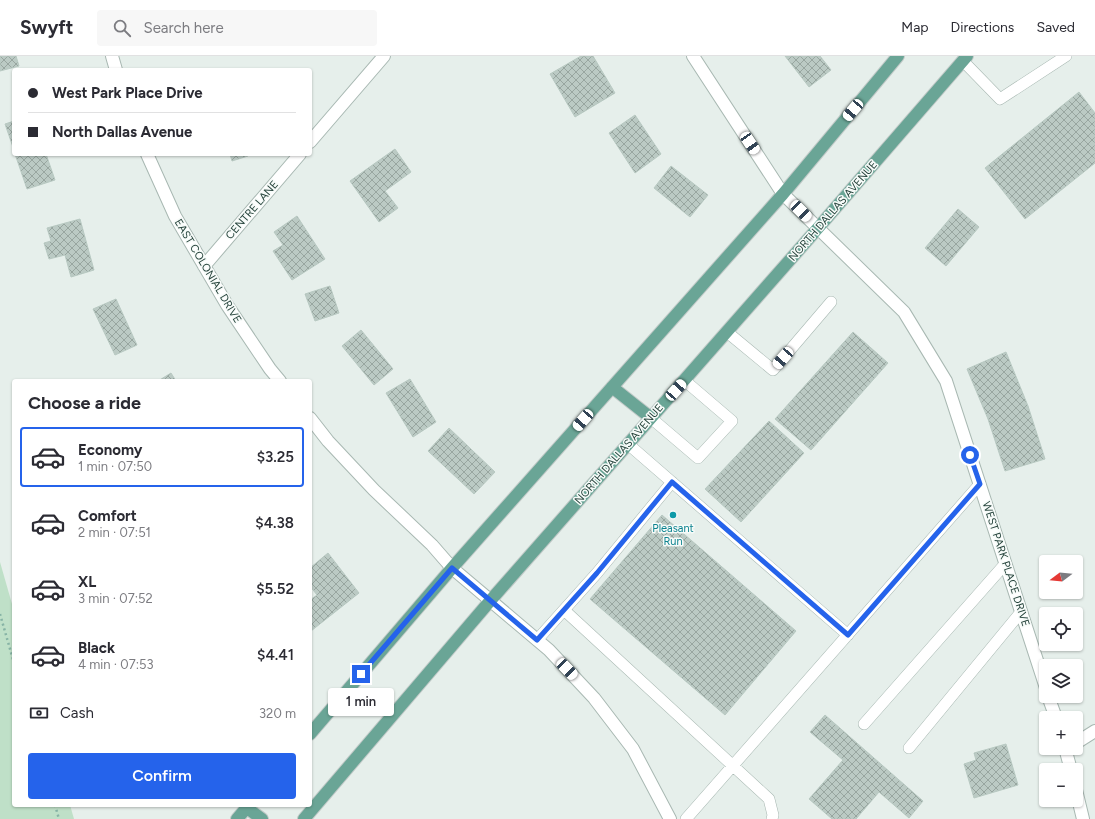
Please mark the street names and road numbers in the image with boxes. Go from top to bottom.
street label: NORTH DALLAS AVENUE [786,158,880,264]
street label: CENTRE LANE [223,178,281,242]
street label: EAST COLONIAL DRIVE [172,217,244,325]
street label: NORTH DALLAS AVENUE [572,401,666,507]
street label: WEST PARK PLACE DRIVE [980,500,1032,628]

